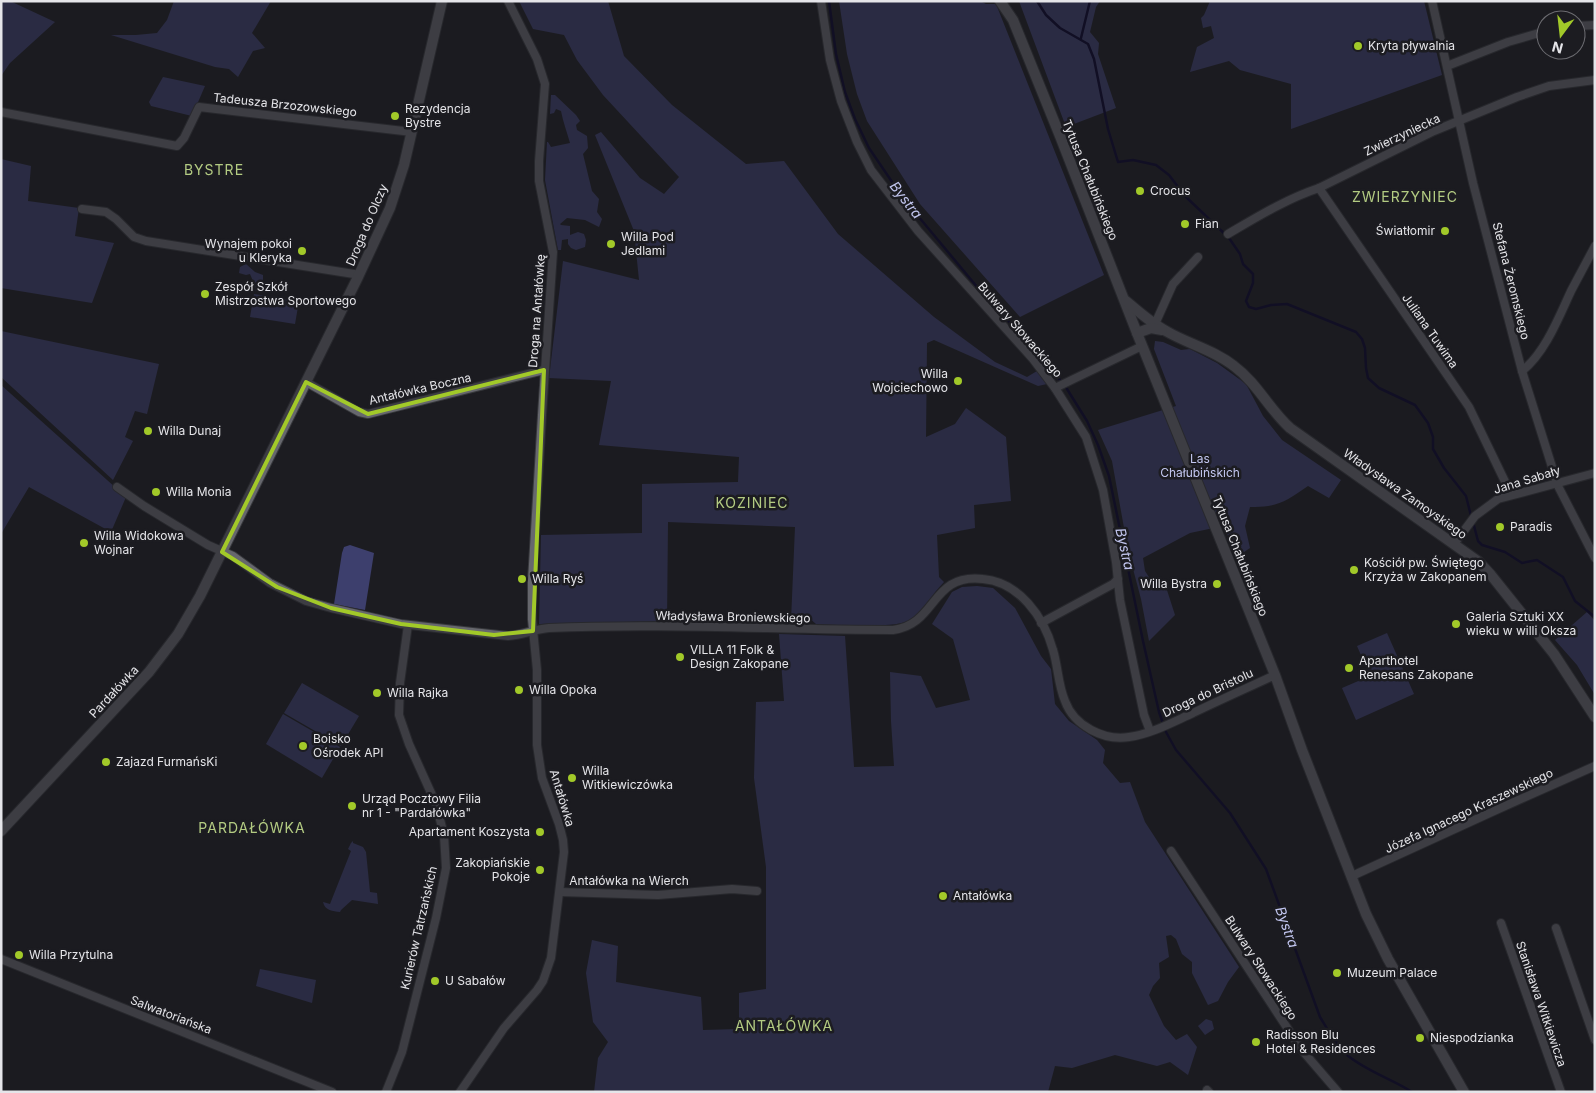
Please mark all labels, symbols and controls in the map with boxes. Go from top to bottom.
north arrow [1536,10,1586,60]
place label: Kryta pływalnia [1368,38,1455,53]
text: N [1550,38,1565,58]
marker: Kryta pływalnia [1352,40,1364,52]
street label: Tadeusza Brzozowskiego [212,89,358,120]
place label: Rezydencja Bystre [405,101,470,130]
marker: Rezydencja Bystre [389,110,401,122]
street label: Zwierzyniecka [1361,110,1442,159]
street label: Tytusa Chałubińskiego [1059,117,1122,242]
district label: BYSTRE [184,161,244,178]
water label: Bystra [887,178,926,222]
street label: Droga do Olczy [343,181,391,268]
place label: Crocus [1150,183,1191,198]
marker: Crocus [1134,185,1146,197]
district label: ZWIERZYNIEC [1352,188,1458,205]
place label: Fian [1195,216,1219,231]
marker: Fian [1179,218,1191,230]
street label: Stefana Żeromskiego [1490,221,1533,341]
place label: Światłomir [1376,223,1435,238]
marker: Światłomir [1439,225,1451,237]
place label: Willa Pod Jedlami [621,229,674,258]
place label: Wynajem pokoi u Kleryka [205,236,292,265]
marker: Willa Pod Jedlami [605,238,617,250]
marker: Wynajem pokoi u Kleryka [296,245,308,257]
street label: Droga na Antałówkę [525,254,548,368]
place label: Zespół Szkół Mistrzostwa Sportowego [215,279,356,308]
street label: Bulwary Słowackiego [975,279,1066,380]
marker: Zespół Szkół Mistrzostwa Sportowego [199,288,211,300]
street label: Juliana Tuwima [1399,291,1462,371]
place label: Willa Wojciechowo [872,366,948,395]
street label: Antałówka Boczna [367,369,473,408]
marker: Willa Wojciechowo [952,375,964,387]
place label: Willa Dunaj [158,423,221,438]
marker: Willa Dunaj [142,425,154,437]
street label: Władysława Zamoyskiego [1341,445,1470,542]
park label: Las Chałubińskich [1160,451,1240,480]
street label: Jana Sabały [1492,462,1562,497]
place label: Willa Monia [166,484,231,499]
marker: Willa Monia [150,486,162,498]
street label: Tytusa Chałubińskiego [1209,493,1272,618]
district label: KOZINIEC [715,494,789,511]
place label: Paradis [1510,519,1552,534]
marker: Paradis [1494,521,1506,533]
water label: Bystra [1112,526,1139,572]
place label: Willa Widokowa Wojnar [94,528,184,557]
marker: Willa Widokowa Wojnar [78,537,90,549]
place label: Kościół pw. Świętego Krzyża w Zakopanem [1364,555,1486,584]
marker: Kościół pw. Świętego Krzyża w Zakopanem [1348,564,1360,576]
place label: Willa Ryś [532,571,583,586]
marker: Willa Ryś [516,573,528,585]
place label: Willa Bystra [1140,576,1207,591]
marker: Willa Bystra [1211,578,1223,590]
street label: Władysława Broniewskiego [655,608,811,625]
place label: Galeria Sztuki XX wieku w willi Oksza [1466,609,1576,638]
marker: Galeria Sztuki XX wieku w willi Oksza [1450,618,1462,630]
place label: VILLA 11 Folk & Design Zakopane [690,642,789,671]
marker: VILLA 11 Folk & Design Zakopane [674,651,686,663]
place label: Aparthotel Renesans Zakopane [1359,653,1474,682]
street label: Pardałówka [86,662,142,721]
marker: Aparthotel Renesans Zakopane [1343,662,1355,674]
street label: Droga do Bristolu [1160,665,1256,720]
place label: Willa Opoka [529,682,597,697]
marker: Willa Opoka [513,684,525,696]
place label: Willa Rajka [387,685,448,700]
marker: Willa Rajka [371,687,383,699]
place label: Boisko Ośrodek API [313,731,384,760]
marker: Boisko Ośrodek API [297,740,309,752]
place label: Zajazd FurmańsKi [116,754,218,769]
marker: Zajazd FurmańsKi [100,756,112,768]
place label: Willa Witkiewiczówka [582,763,673,792]
street label: Józefa Ignacego Kraszewskiego [1382,765,1555,856]
street label: Antałówka [547,767,578,828]
marker: Willa Witkiewiczówka [566,772,578,784]
place label: Urząd Pocztowy Filia nr 1 - "Pardałówka" [362,791,481,820]
marker: Urząd Pocztowy Filia nr 1 - "Pardałówka" [346,800,358,812]
district label: PARDAŁÓWKA [198,819,306,836]
place label: Apartament Koszysta [409,824,530,839]
marker: Apartament Koszysta [534,826,546,838]
place label: Zakopiańskie Pokoje [455,855,530,884]
marker: Zakopiańskie Pokoje [534,864,546,876]
street label: Kurierów Tatrzańskich [397,865,440,991]
street label: Antałówka na Wierch [569,873,689,888]
place label: Antałówka [953,888,1012,903]
marker: Antałówka [937,890,949,902]
water label: Bystra [1272,904,1303,950]
street label: Bulwary Słowackiego [1222,913,1301,1023]
street label: Stanisława Witkiewicza [1513,939,1570,1069]
place label: Willa Przytulna [29,947,113,962]
marker: Willa Przytulna [13,949,25,961]
place label: Muzeum Palace [1347,965,1437,980]
marker: Muzeum Palace [1331,967,1343,979]
place label: U Sabałów [445,973,506,988]
marker: U Sabałów [429,975,441,987]
street label: Salwatoriańska [128,992,214,1037]
district label: ANTAŁÓWKA [735,1017,833,1034]
place label: Radisson Blu Hotel & Residences [1266,1027,1376,1056]
place label: Niespodzianka [1430,1030,1514,1045]
marker: Niespodzianka [1414,1032,1426,1044]
marker: Radisson Blu Hotel & Residences [1250,1036,1262,1048]

